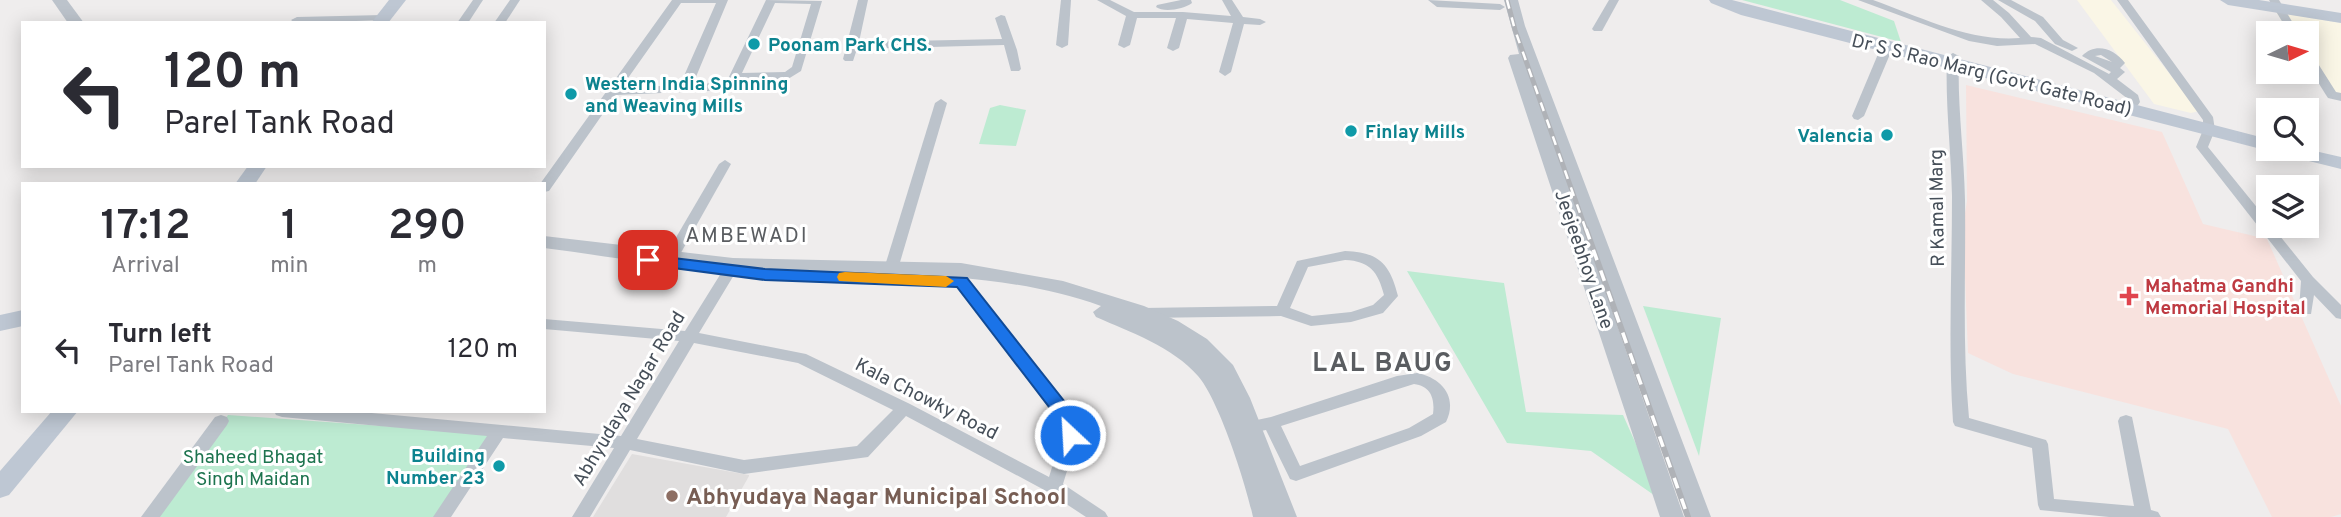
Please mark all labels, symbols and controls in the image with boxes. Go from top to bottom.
north arrow [2256,21,2319,84]
map controls [2256,21,2319,238]
street label: Dr S S Rao Marg (Govt Gate Road) [1849,29,2134,122]
place label: Poonam Park CHS. [768,34,932,58]
marker: Poonam Park CHS. [746,36,762,52]
text: 120 m [164,44,301,106]
icon: left [49,49,140,140]
place label: Western India Spinning and Weaving Mills [585,73,788,119]
marker: Western India Spinning and Weaving Mills [563,86,579,102]
button: search [2256,98,2319,161]
text: Parel Tank Road [164,105,395,145]
place label: Finlay Mills [1365,121,1465,145]
marker: Finlay Mills [1343,123,1359,139]
place label: Valencia [1797,125,1873,149]
marker: Valencia [1879,127,1895,143]
street label: R Kamal Marg [1925,149,1951,267]
button: layers [2256,175,2319,238]
street label: Jeejeebhoy Lane [1548,187,1618,332]
text: 17:12 [100,201,191,254]
text: 1 [281,201,297,254]
text: 290 [388,201,467,254]
district label: AMBEWADI [685,223,809,250]
pin [618,230,678,290]
icon: arrive [629,241,667,279]
text: Arrival [111,252,180,281]
text: min [270,252,308,281]
text: m [417,252,437,281]
place label: Mahatma Gandhi Memorial Hospital [2145,275,2306,321]
marker: Mahatma Gandhi Memorial Hospital [2119,286,2139,306]
street label: Abhyudaya Nagar Road [568,307,691,491]
text: Turn left [108,319,212,352]
icon: left [49,331,87,369]
text: 120 m [448,334,518,367]
district label: LAL BAUG [1312,348,1454,381]
text: Parel Tank Road [108,352,274,381]
street label: Kala Chowky Road [851,353,1002,446]
position arrow [1033,398,1107,472]
place label: Building Number 23 [386,445,485,491]
park label: Shaheed Bhagat Singh Maidan [183,446,323,492]
marker: Building Number 23 [491,458,507,474]
place label: Abhyudaya Nagar Municipal School [686,484,1066,513]
marker: Abhyudaya Nagar Municipal School [664,488,680,504]

